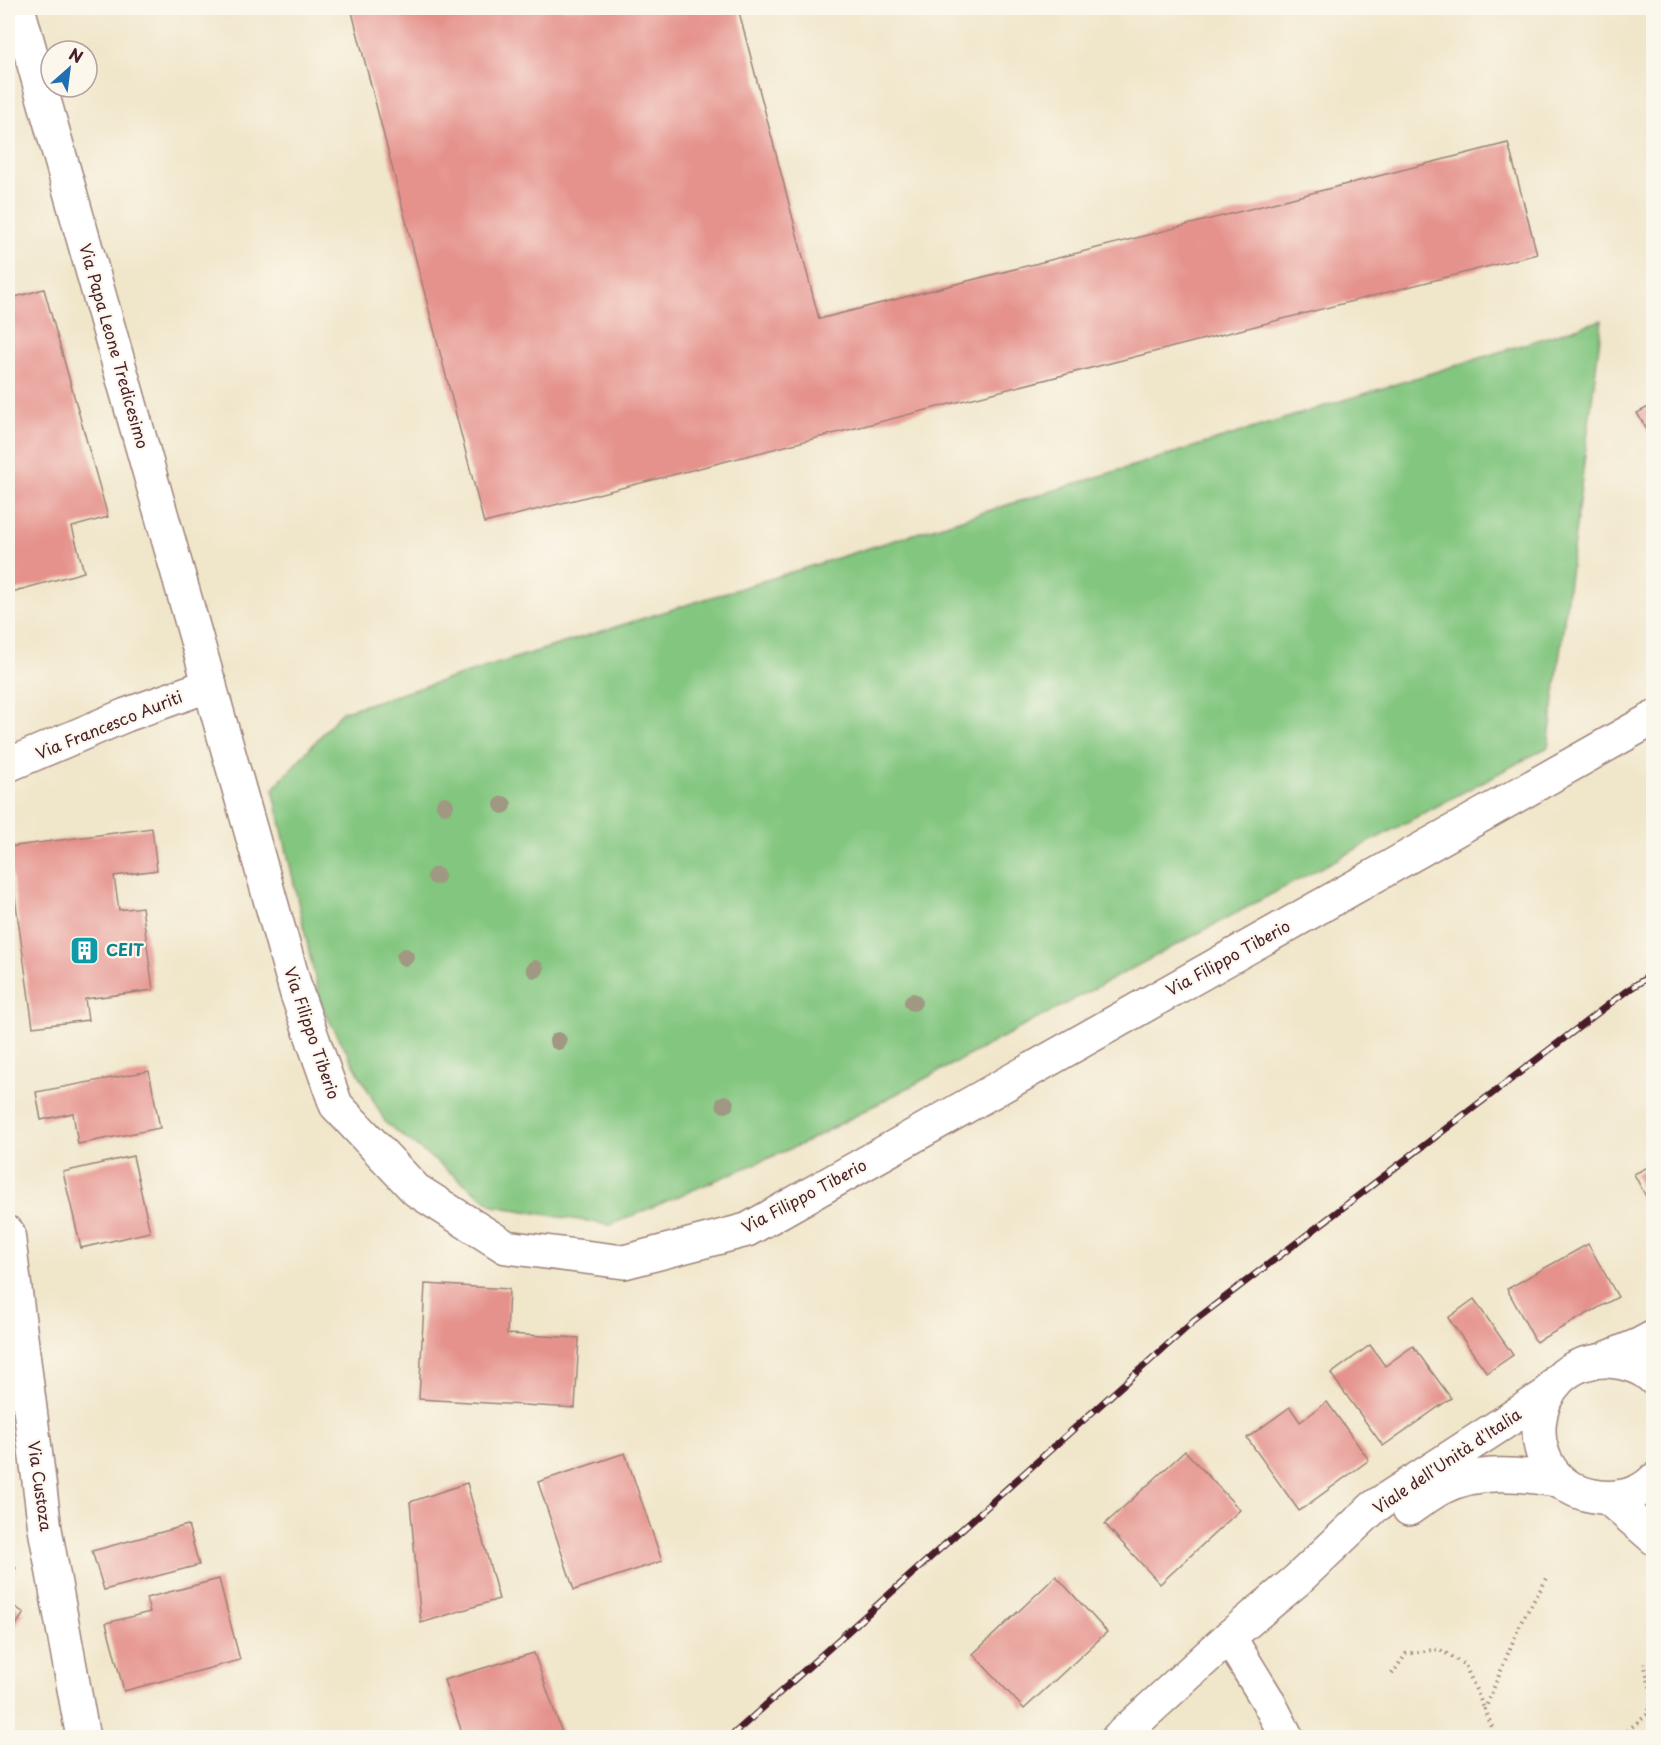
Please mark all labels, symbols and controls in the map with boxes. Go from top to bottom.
north arrow [39,39,99,99]
text: N [65,41,88,68]
street label: Via Papa Leone Tredicesimo [74,240,156,451]
street label: Via Francesco Auriti [32,684,186,765]
street label: Via Filippo Tiberio [1161,913,1294,1001]
building icon: CEIT [69,934,101,966]
place label: CEIT [106,937,144,961]
street label: Via Filippo Tiberio [279,963,347,1102]
street label: Via Filippo Tiberio [737,1152,870,1238]
street label: Viale dell'Unità d'Italia [1367,1401,1526,1519]
street label: Via Custoza [23,1439,59,1533]

